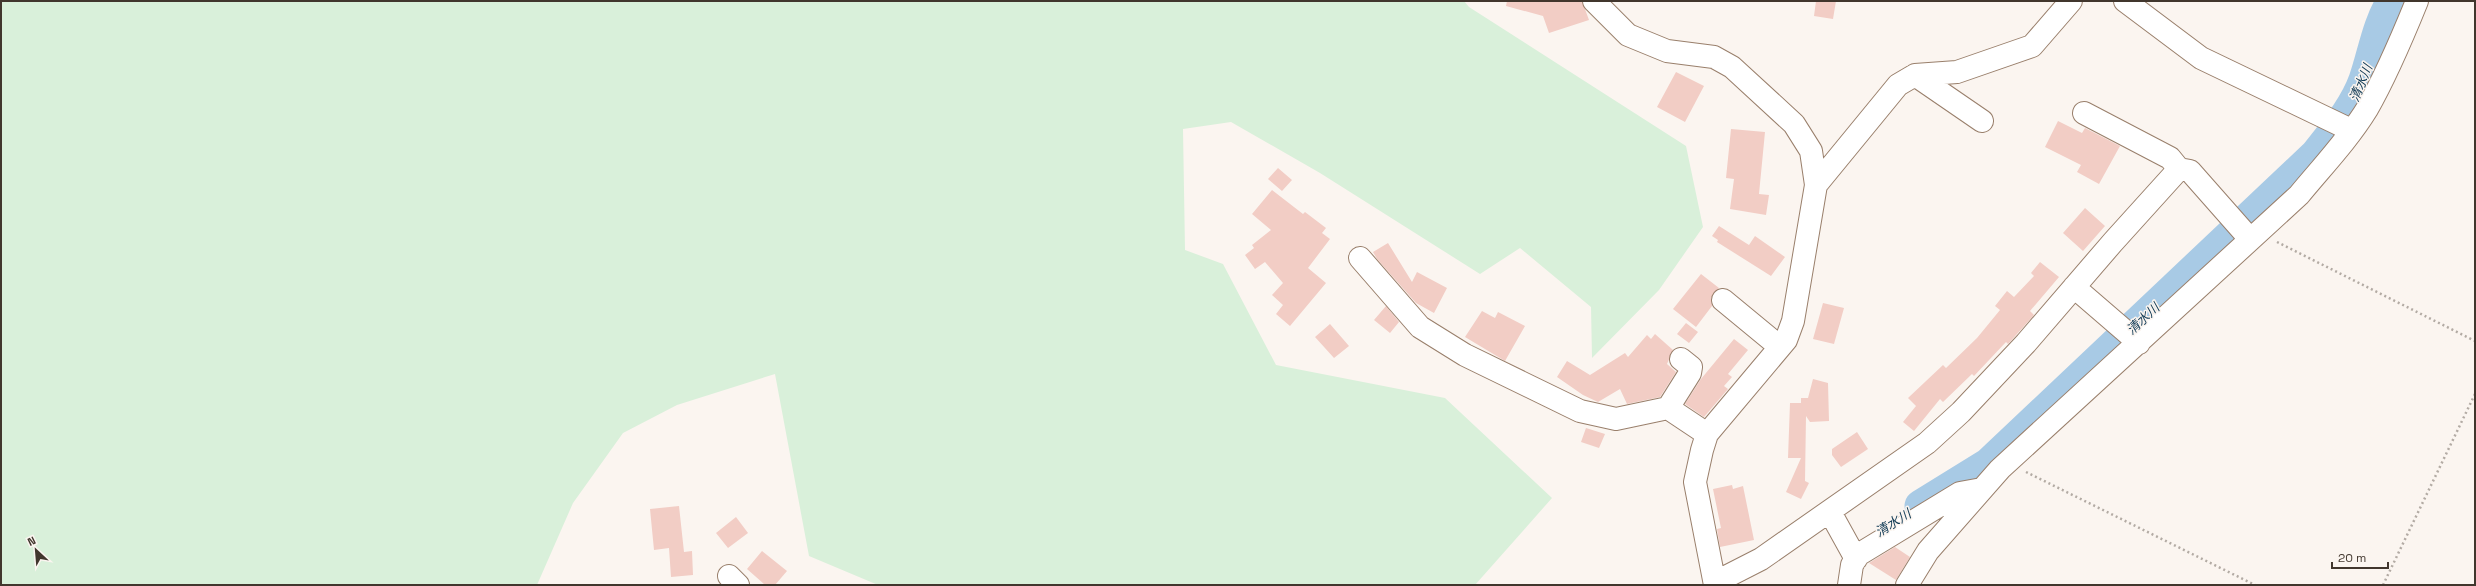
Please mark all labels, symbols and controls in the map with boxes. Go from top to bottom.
water label: 清水川 [2346,60,2377,104]
water label: 清水川 [2123,298,2165,339]
water label: 清水川 [1872,504,1916,541]
north arrow [16,530,56,570]
text: N [25,533,38,549]
scale bar [2332,544,2388,570]
text: 20 m [2338,550,2366,566]

